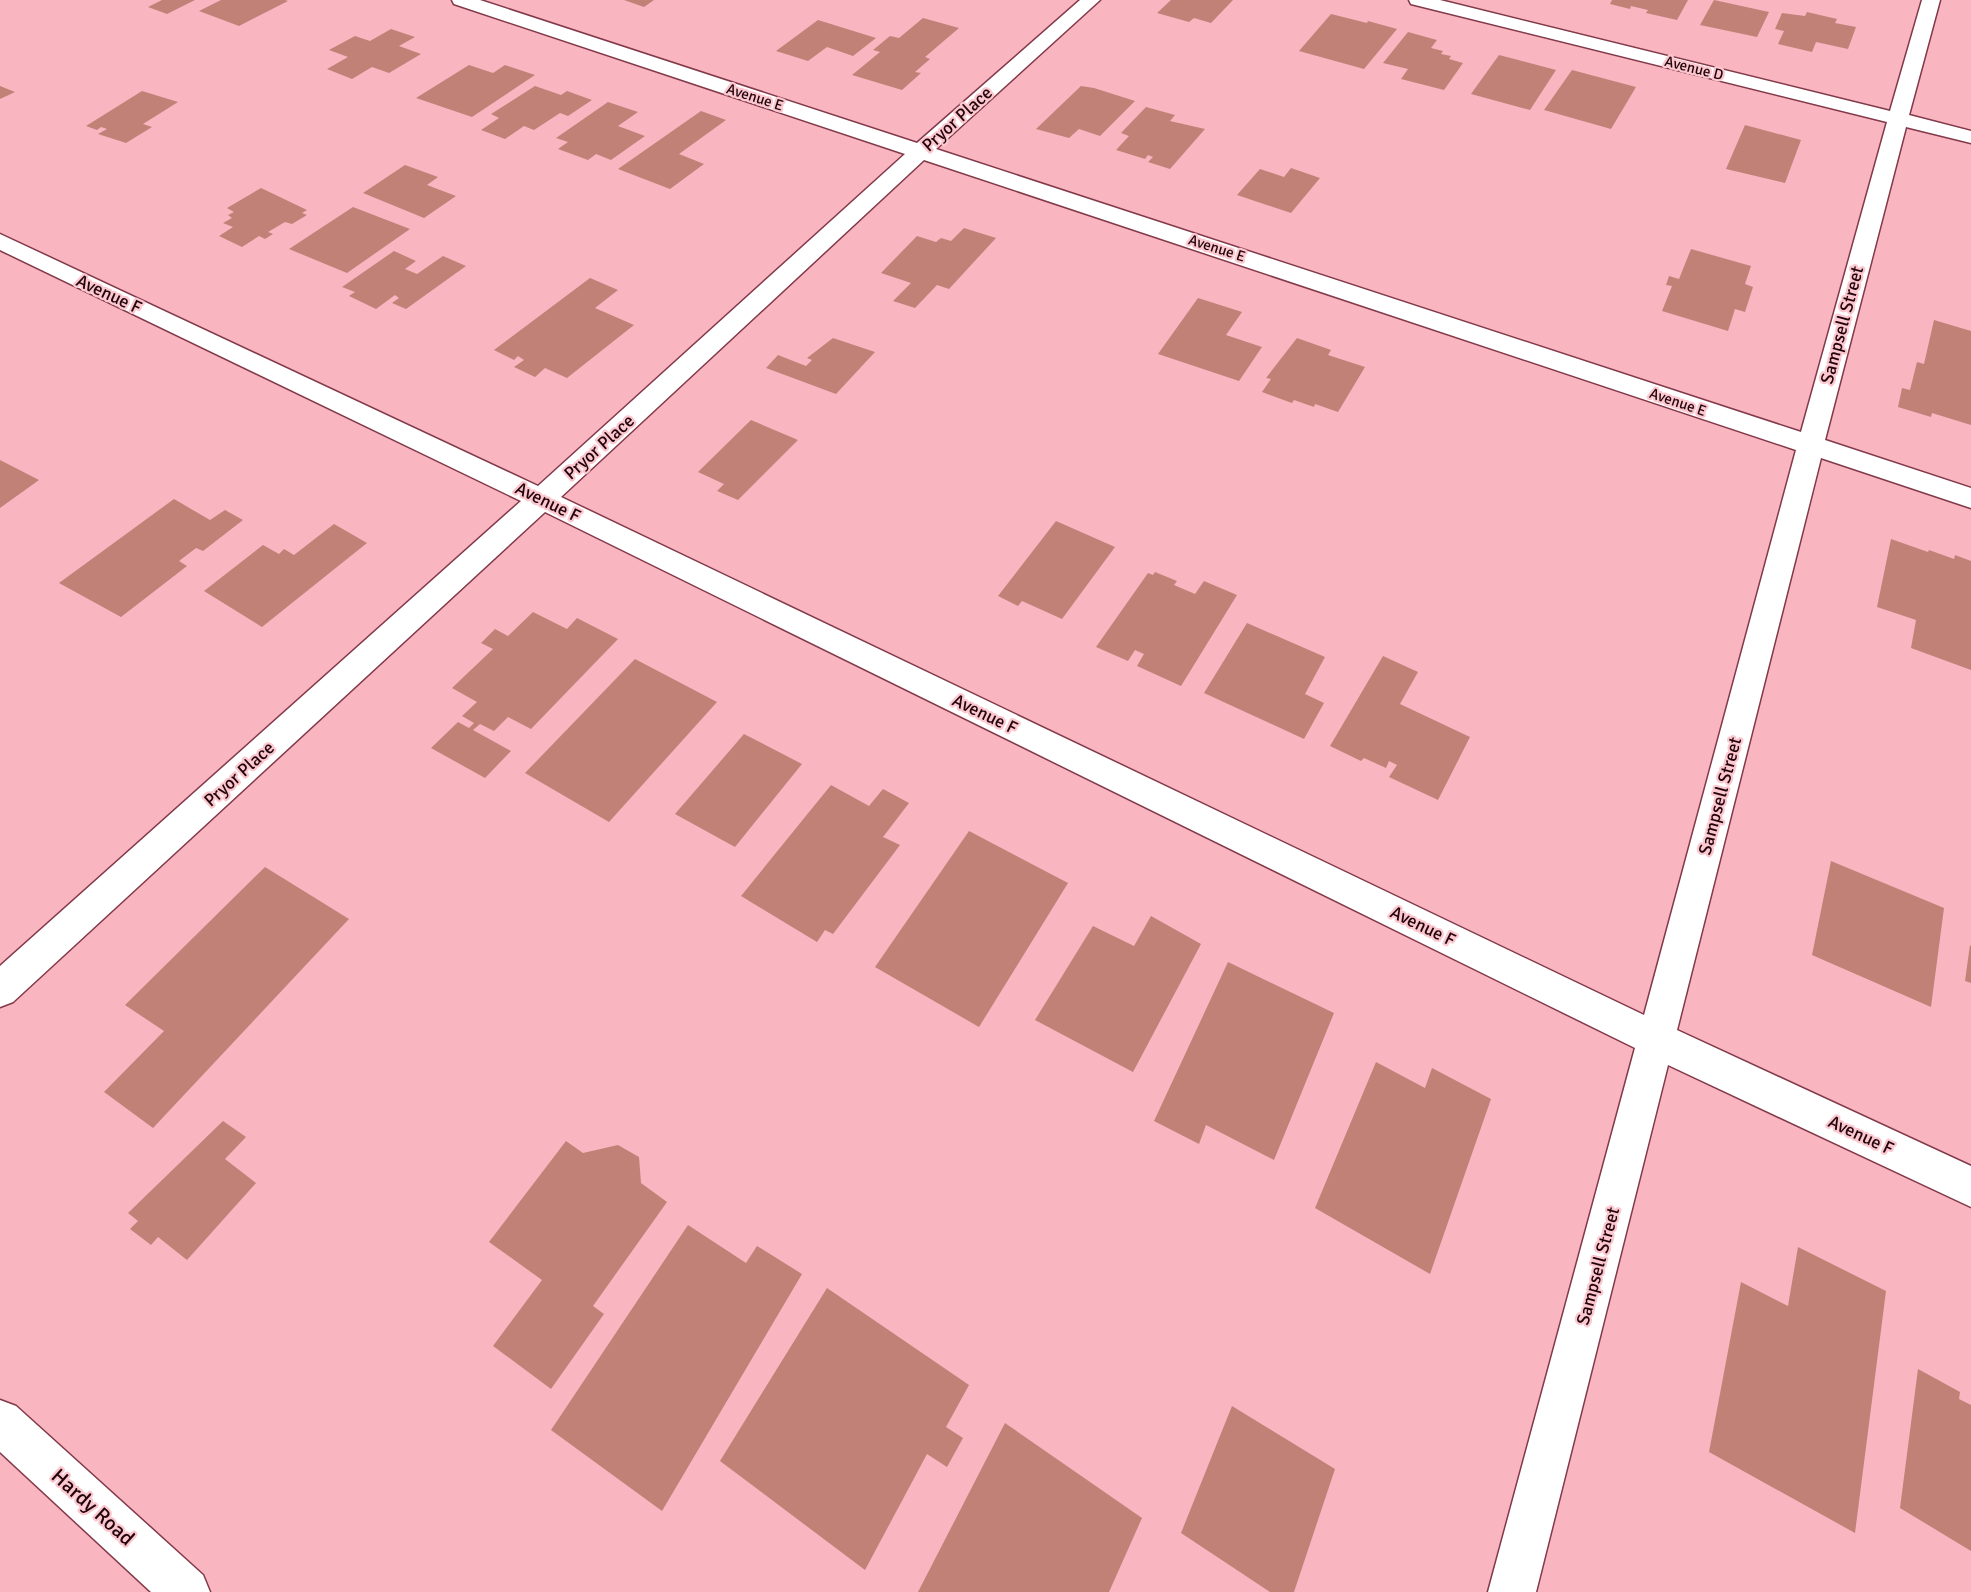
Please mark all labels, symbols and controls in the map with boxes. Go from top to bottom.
street label: Avenue D [1663,52,1725,84]
street label: Avenue E [724,79,786,115]
street label: Pryor Place [917,82,997,156]
street label: Avenue E [1186,230,1248,266]
street label: Sampsell Street [1816,264,1868,386]
street label: Avenue F [73,269,145,319]
street label: Avenue E [1647,384,1709,420]
street label: Pryor Place [559,410,639,484]
street label: Avenue F [512,477,584,527]
street label: Avenue F [949,689,1021,739]
street label: Sampsell Street [1694,735,1746,857]
street label: Pryor Place [199,737,279,811]
street label: Avenue F [1387,901,1459,951]
street label: Avenue F [1825,1110,1897,1160]
street label: Sampsell Street [1572,1205,1624,1327]
street label: Hardy Road [46,1463,140,1551]

